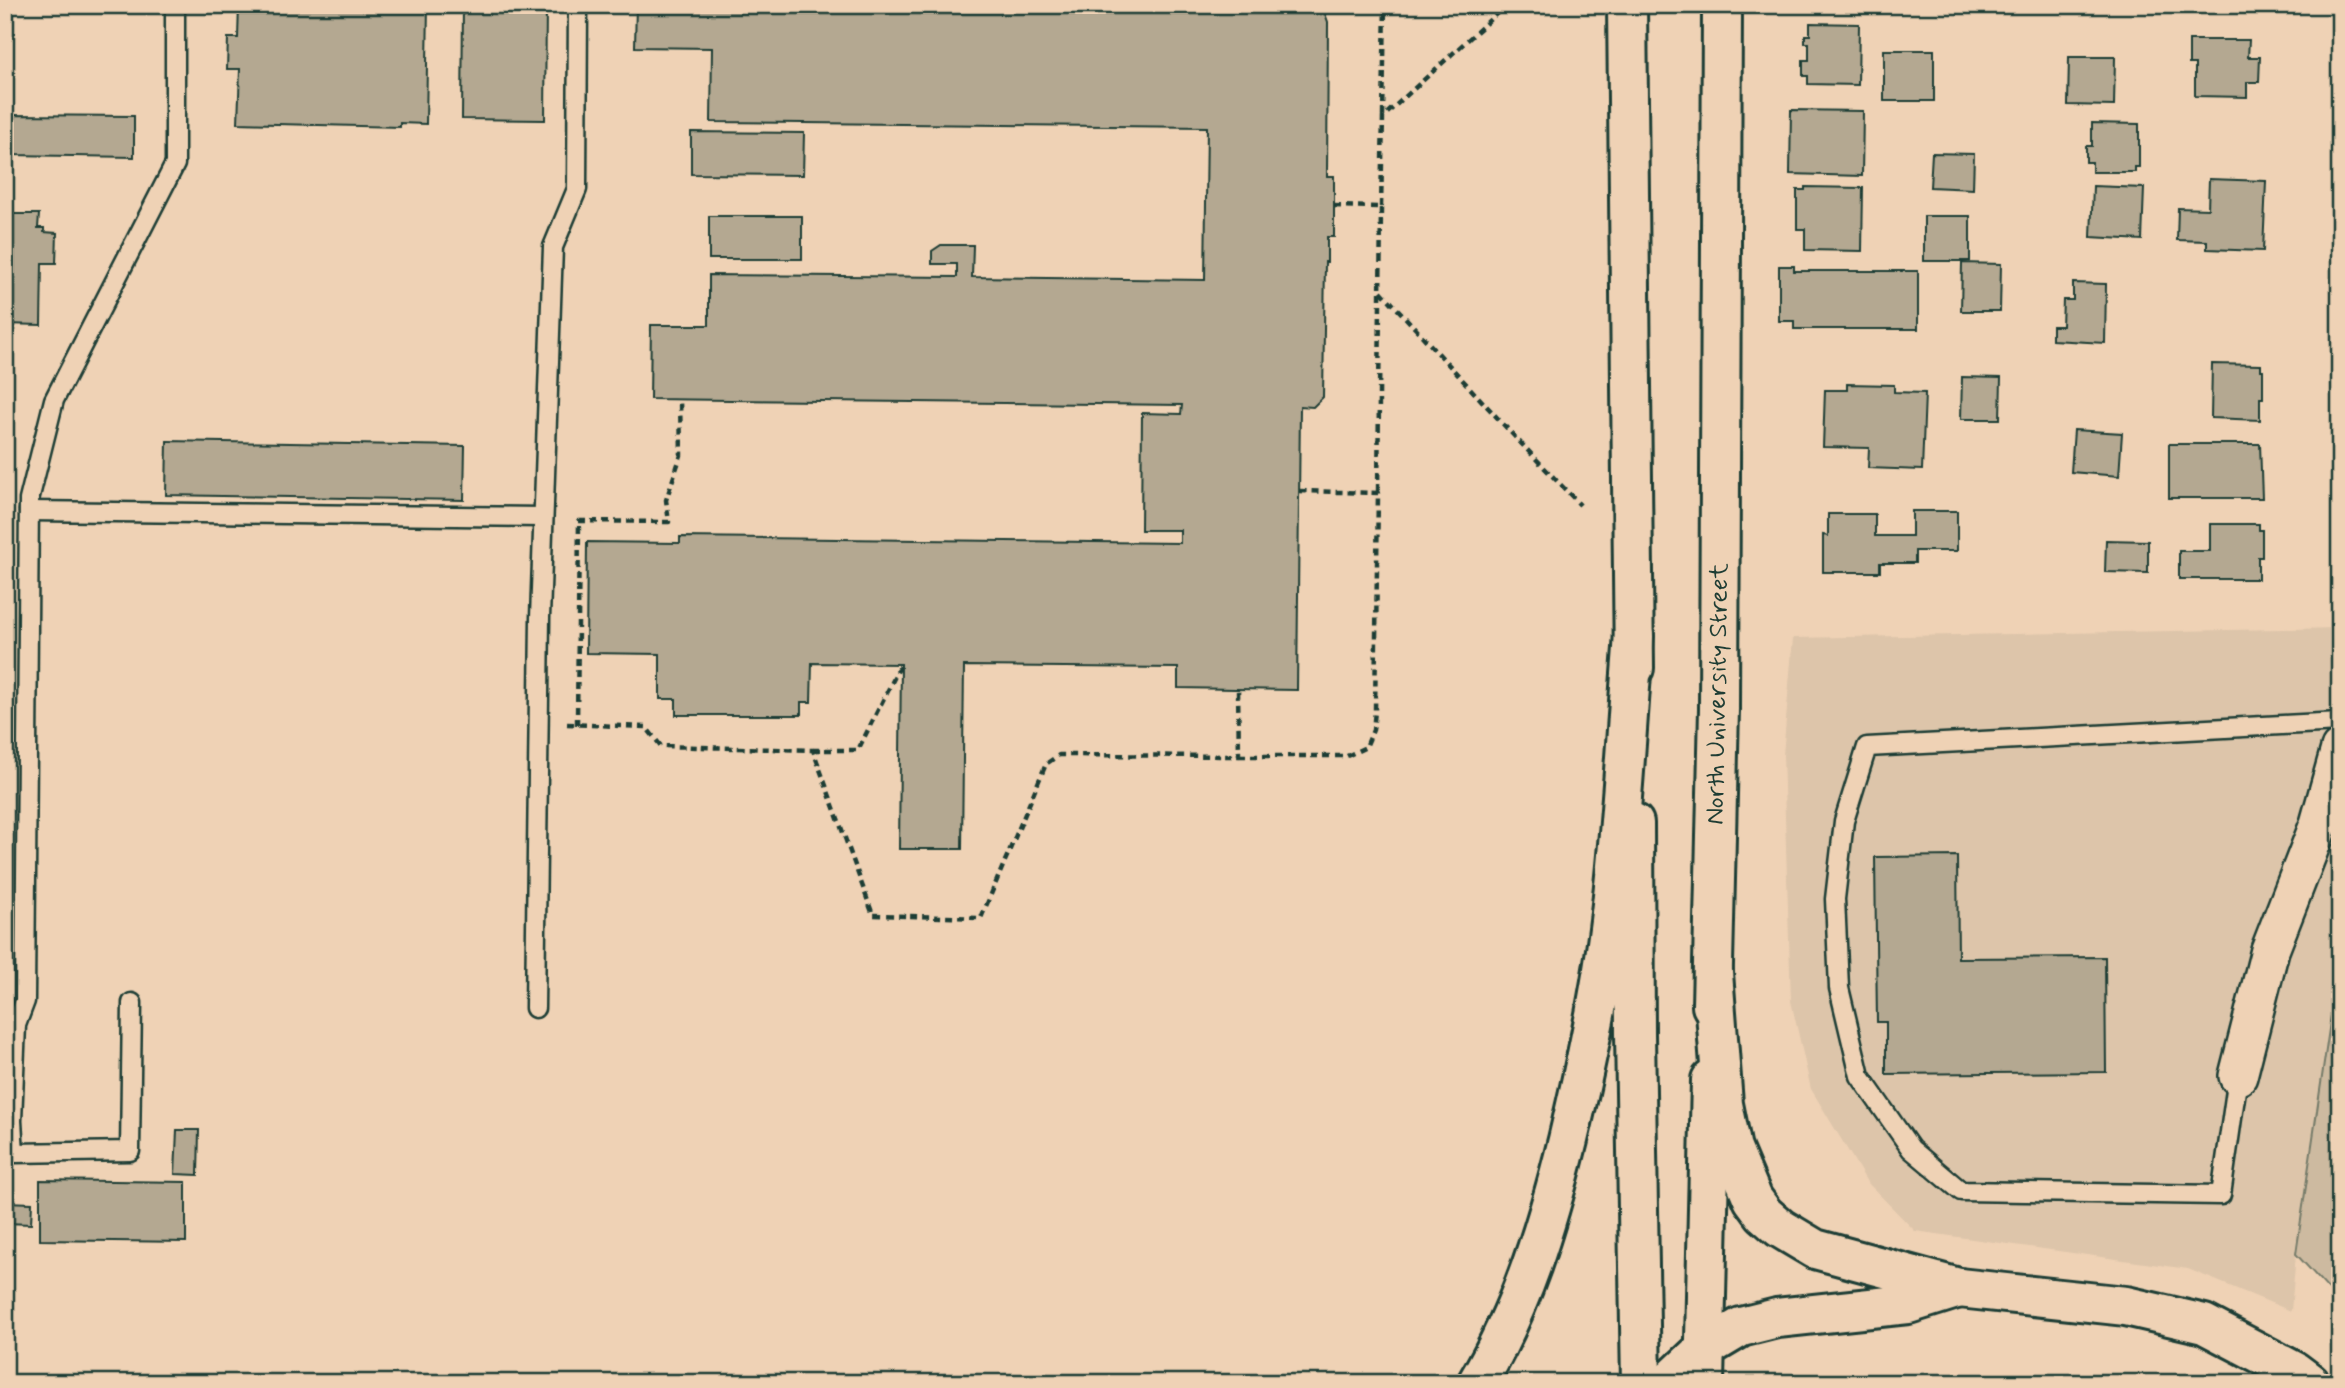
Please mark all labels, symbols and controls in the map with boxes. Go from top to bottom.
street label: North University Street [1699,563,1737,825]

